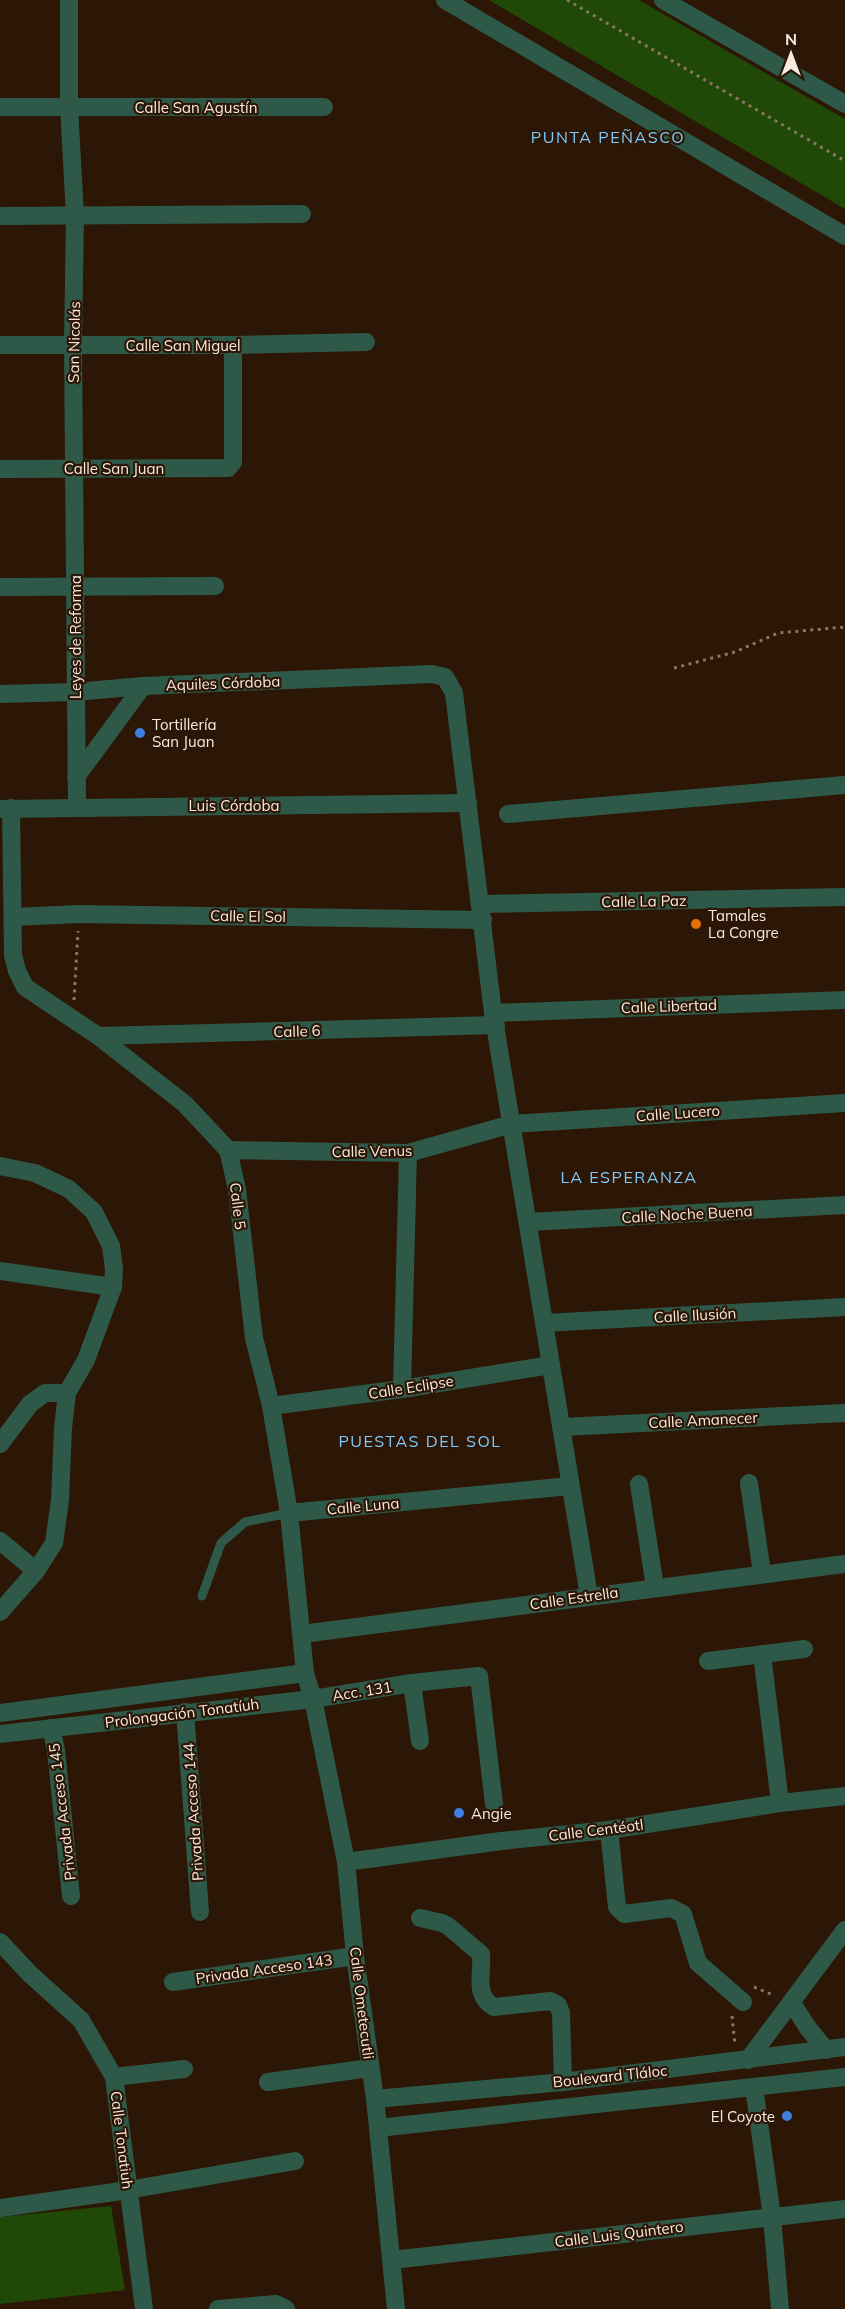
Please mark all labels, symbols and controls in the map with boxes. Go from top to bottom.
north arrow [761,24,821,84]
text: N [785,29,797,49]
street label: Calle San Agustín [135,98,257,117]
district label: PUNTA PEÑASCO [531,127,685,147]
street label: San Nicolás [64,301,84,383]
street label: Calle San Miguel [125,336,241,355]
street label: Calle San Juan [64,459,164,478]
street label: Leyes de Reforma [66,575,85,699]
street label: Aquiles Córdoba [165,672,281,694]
place label: Tortillería San Juan [152,715,216,751]
marker: Tortillería San Juan [133,726,147,740]
street label: Luis Córdoba [189,796,279,815]
street label: Calle La Paz [601,891,687,911]
street label: Calle El Sol [210,906,286,926]
place label: Tamales La Congre [708,906,779,942]
marker: Tamales La Congre [689,917,703,931]
street label: Calle Libertad [621,995,717,1017]
street label: Calle 6 [273,1021,321,1041]
street label: Calle Lucero [635,1101,721,1125]
street label: Calle Venus [331,1141,413,1161]
district label: LA ESPERANZA [560,1167,698,1187]
street label: Calle 5 [226,1181,250,1231]
street label: Calle Noche Buena [621,1201,753,1227]
street label: Calle Ilusión [653,1303,737,1327]
street label: Calle Eclipse [367,1371,455,1403]
street label: Calle Amanecer [648,1408,759,1432]
district label: PUESTAS DEL SOL [338,1431,502,1451]
street label: Calle Luna [326,1493,400,1519]
street label: Calle Estrella [529,1582,619,1614]
street label: Acc. 131 [331,1677,393,1705]
street label: Prolongación Tonatíuh [104,1694,260,1732]
street label: Privada Acceso 145 [44,1742,80,1882]
street label: Privada Acceso 144 [179,1743,207,1881]
place label: Angie [471,1804,512,1823]
marker: Angie [452,1806,466,1820]
street label: Calle Centéotl [547,1815,645,1845]
street label: Calle Ometecutli [346,1946,378,2060]
street label: Privada Acceso 143 [194,1950,334,1988]
street label: Boulevard Tláloc [552,2061,668,2091]
street label: Calle Tonatiuh [107,2090,137,2190]
place label: El Coyote [711,2107,775,2126]
marker: El Coyote [780,2109,794,2123]
street label: Calle Luis Quintero [553,2217,685,2251]

